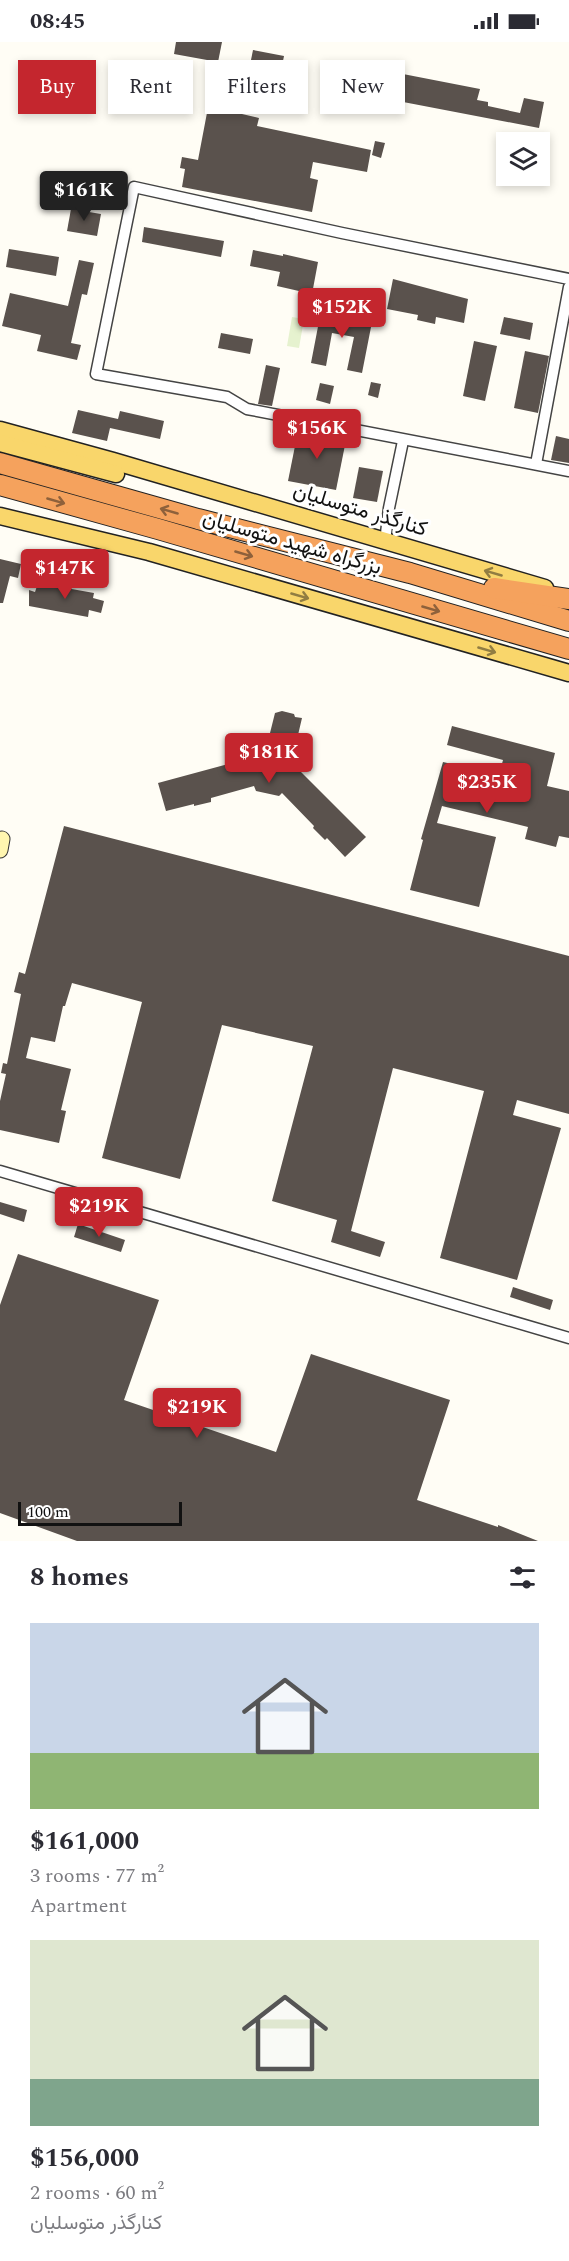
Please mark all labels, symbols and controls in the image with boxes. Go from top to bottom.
text: 08:45 [30,5,85,38]
chip: Buy [18,60,96,114]
chip: Rent [108,60,193,114]
chip: Filters [205,60,308,114]
chip: New [320,60,405,114]
map controls [496,132,550,186]
button: layers [496,132,550,186]
pin: $161K [42,171,126,222]
text: $161K [54,175,114,205]
pin: $152K [300,288,384,339]
text: $152K [312,292,372,322]
pin: $156K [275,409,359,460]
text: $156K [287,413,347,443]
street label: کنارگذر متوسلیان [289,474,431,546]
one-way arrow [46,495,65,507]
street label: بزرگراه شهید متوسلیان [199,502,385,584]
one-way arrow [160,504,179,516]
pin: $147K [23,549,107,600]
one-way arrow [234,549,253,560]
text: $147K [35,553,95,583]
one-way arrow [484,567,503,578]
one-way arrow [290,591,309,602]
one-way arrow [421,604,440,615]
one-way arrow [477,645,496,656]
pin: $181K [227,733,311,784]
text: $181K [239,737,299,767]
pin: $235K [445,763,529,814]
text: $235K [457,767,517,797]
pin: $219K [57,1187,141,1238]
text: $219K [69,1191,129,1221]
pin: $219K [155,1388,239,1439]
text: $219K [167,1392,227,1422]
scale bar [18,1499,182,1526]
text: 100 m [27,1500,69,1524]
text: 8 homes [30,1557,129,1597]
icon: filters [506,1561,539,1594]
icon: home [231,1662,339,1770]
text: $161,000 [30,1821,139,1861]
text: 3 rooms · 77 m² [30,1861,164,1891]
text: Apartment [30,1891,127,1921]
icon: home [231,1979,339,2087]
text: $156,000 [30,2138,139,2178]
text: 2 rooms · 60 m² [30,2178,164,2208]
text: کنارگذر متوسلیان [30,2208,162,2238]

